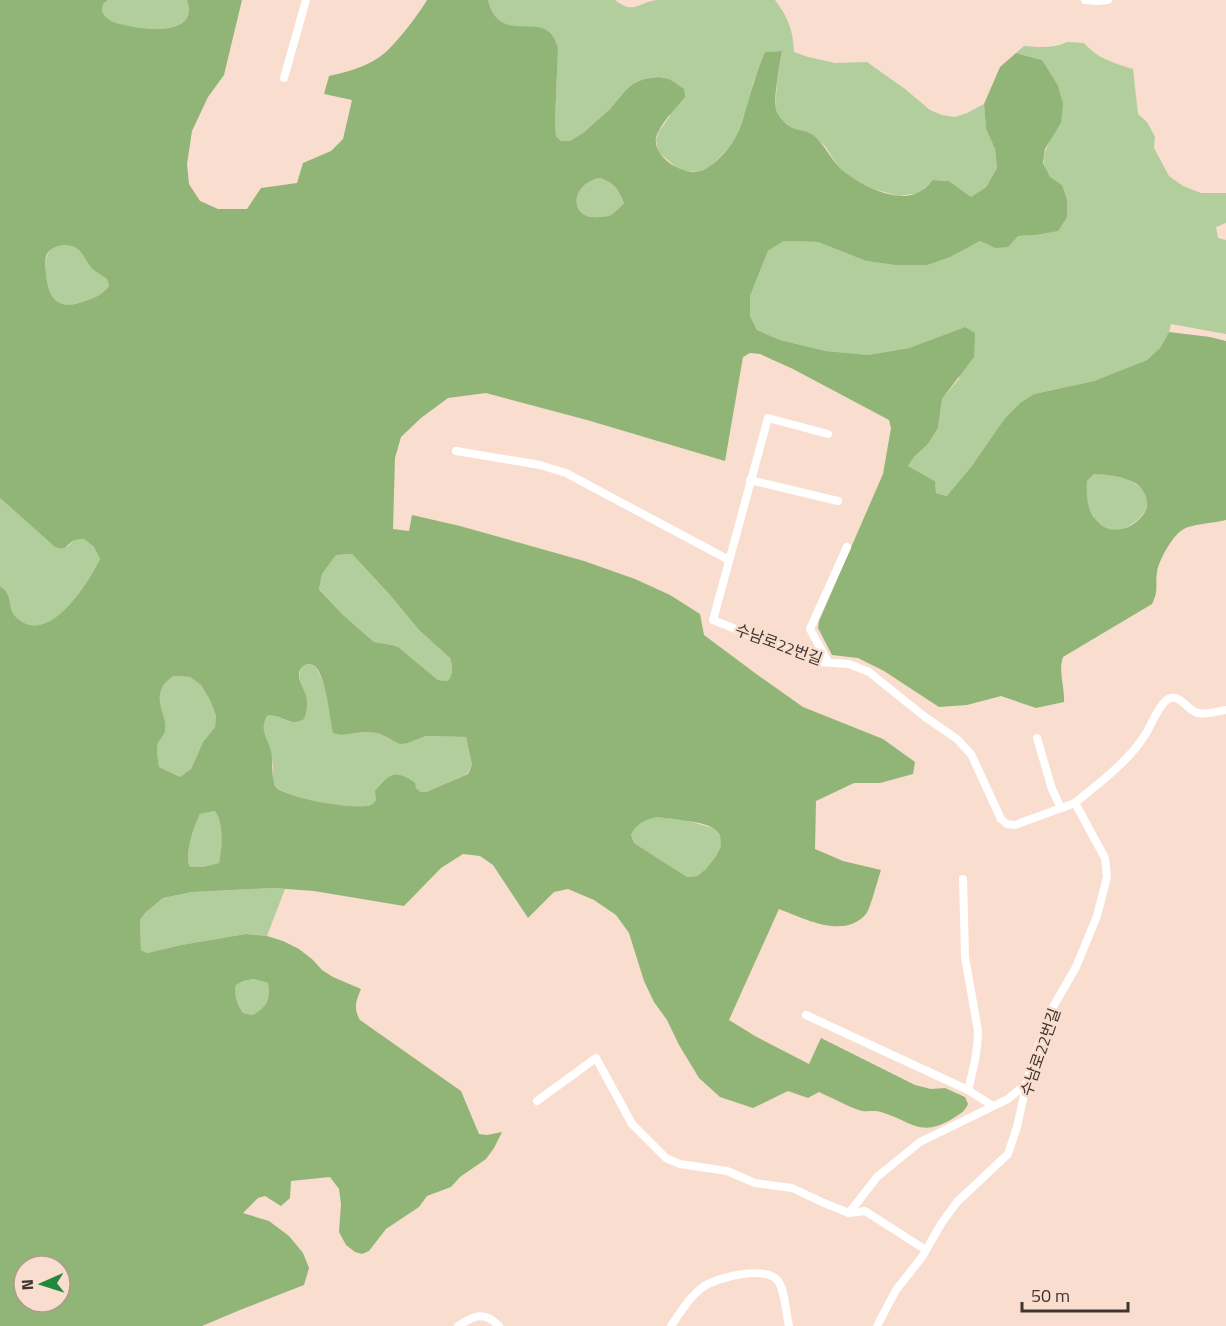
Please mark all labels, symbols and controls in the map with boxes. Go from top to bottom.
street label: 수남로22번길 [732,617,826,671]
street label: 수남로22번길 [1014,1005,1066,1099]
north arrow [12,1254,72,1314]
scale bar [1022,1275,1128,1313]
text: N [15,1279,39,1291]
text: 50 m [1031,1282,1070,1309]

